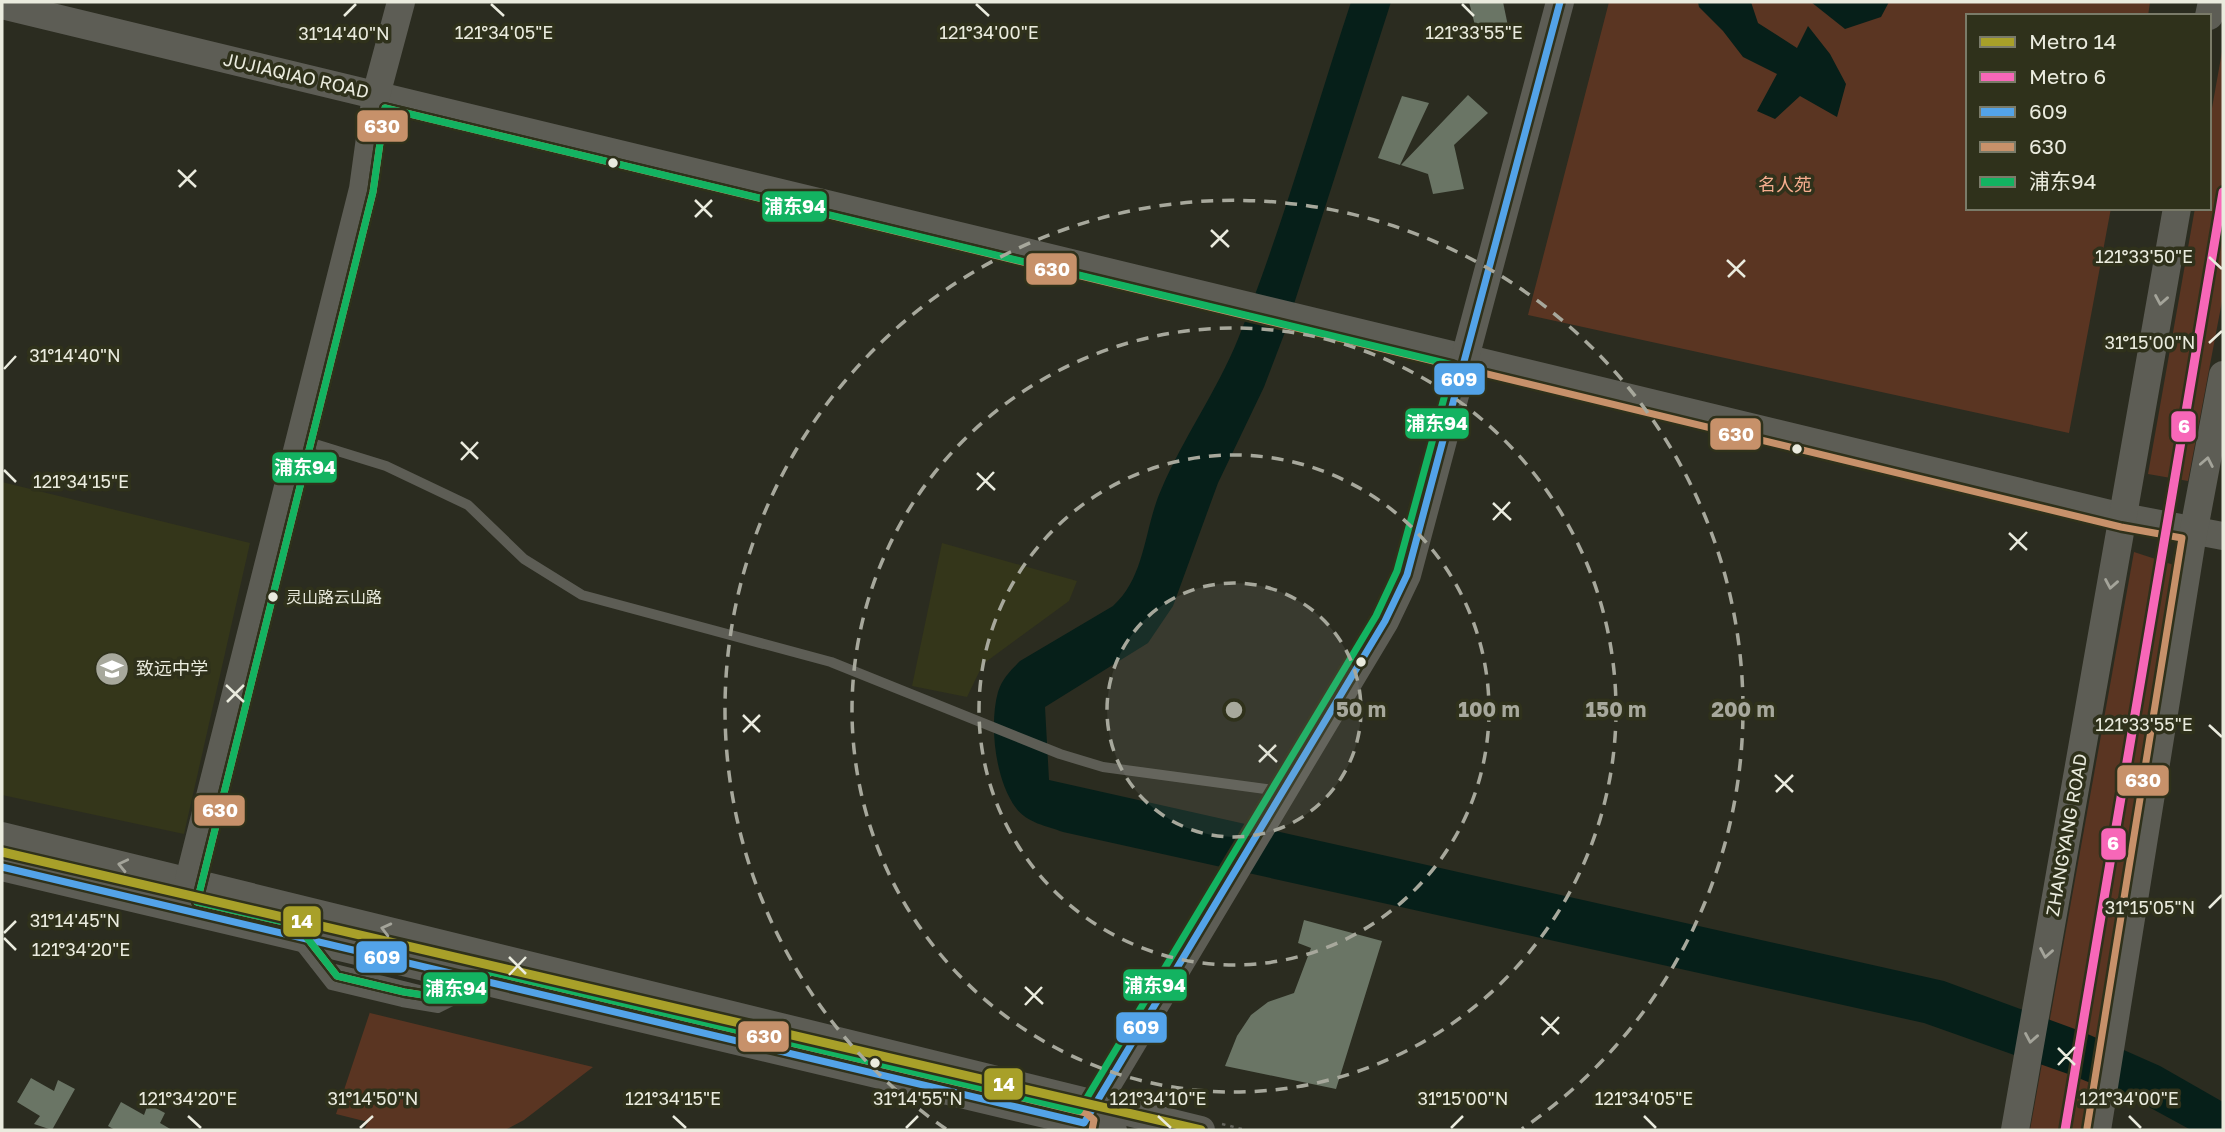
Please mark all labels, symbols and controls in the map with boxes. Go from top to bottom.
legend [1966,14,2211,210]
text: 121°34'05"E [455,21,553,43]
text: 121°34'00"E [939,21,1039,43]
text: 121°33'55"E [1425,21,1523,43]
text: 31°14'40"N [298,22,390,44]
text: Metro 14 [2029,28,2116,54]
street label: JUJIAQIAO ROAD [221,48,371,102]
text: Metro 6 [2029,63,2106,89]
text: 609 [2029,98,2067,124]
line badge: 630 [356,109,409,143]
text: 630 [364,114,400,137]
text: 630 [2029,133,2067,159]
unlabelled marker [606,156,620,170]
text: 浦东94 [2029,168,2097,194]
park label: 名人苑 [1758,173,1812,195]
line badge: 浦东94 [761,190,828,223]
text: 浦东94 [764,194,826,217]
text: 121°33'50"E [2095,245,2193,267]
line badge: 630 [1025,252,1078,286]
text: 630 [1034,257,1070,280]
one-way arrow [2154,294,2169,306]
text: 31°15'00"N [2105,331,2196,353]
text: 31°14'40"N [29,344,121,366]
line badge: 609 [1433,362,1486,396]
text: 609 [1441,367,1477,390]
line badge: 浦东94 [1404,407,1470,440]
line badge: 6 [2170,410,2197,443]
text: 浦东94 [1406,411,1468,434]
text: 6 [2178,414,2190,437]
line badge: 630 [1709,417,1762,451]
text: 630 [1718,422,1754,445]
unlabelled marker [1790,442,1804,456]
line badge: 浦东94 [271,451,338,484]
text: 浦东94 [274,455,336,478]
one-way arrow [2198,456,2213,468]
text: 121°34'15"E [33,470,129,492]
one-way arrow [2104,578,2119,590]
place label: 灵山路云山路 [286,587,382,607]
marker: 灵山路云山路 [266,590,280,604]
school or university icon: 致远中学 [93,650,131,688]
unlabelled marker [1354,655,1368,669]
place label: 致远中学 [136,657,208,679]
text: 50 m [1336,696,1386,722]
text: 100 m [1458,696,1520,722]
text: 150 m [1586,696,1646,722]
text: 200 m [1711,696,1775,722]
centre of rings [1222,698,1246,722]
text: 121°33'55"E [2095,713,2193,735]
street label: ZHANGYANG ROAD [2041,752,2091,918]
line badge: 630 [2116,764,2170,797]
text: 630 [2125,768,2161,791]
line badge: 630 [193,794,246,827]
text: 630 [202,798,238,821]
line badge: 6 [2100,827,2127,861]
text: 6 [2107,831,2119,854]
one-way arrow [117,858,129,873]
text: 31°15'05"N [2105,896,2195,918]
line badge: 14 [282,905,322,938]
text: 31°14'45"N [30,909,120,931]
text: 14 [291,909,313,932]
one-way arrow [381,923,393,937]
text: 121°34'20"E [32,938,130,960]
line badge: 609 [355,940,408,974]
text: 609 [364,945,400,968]
one-way arrow [2039,947,2054,959]
line badge: 浦东94 [1122,968,1188,1002]
line badge: 浦东94 [422,971,489,1005]
text: 浦东94 [1124,973,1186,996]
text: 浦东94 [425,976,487,999]
line badge: 609 [1115,1011,1168,1044]
text: 609 [1123,1015,1159,1038]
line badge: 630 [737,1020,790,1053]
text: 630 [746,1024,782,1047]
one-way arrow [2024,1032,2039,1044]
unlabelled marker [868,1056,882,1070]
line badge: 14 [983,1067,1024,1101]
text: 14 [993,1072,1015,1095]
text: 121°34'20"E [139,1087,237,1109]
text: 31°14'50"N [328,1087,418,1109]
text: 121°34'15"E [625,1087,721,1109]
text: 31°14'55"N [873,1087,963,1109]
text: 121°34'10"E [1110,1087,1206,1109]
text: 31°15'00"N [1418,1087,1509,1109]
text: 121°34'05"E [1595,1087,1693,1109]
text: 121°34'00"E [2079,1087,2179,1109]

